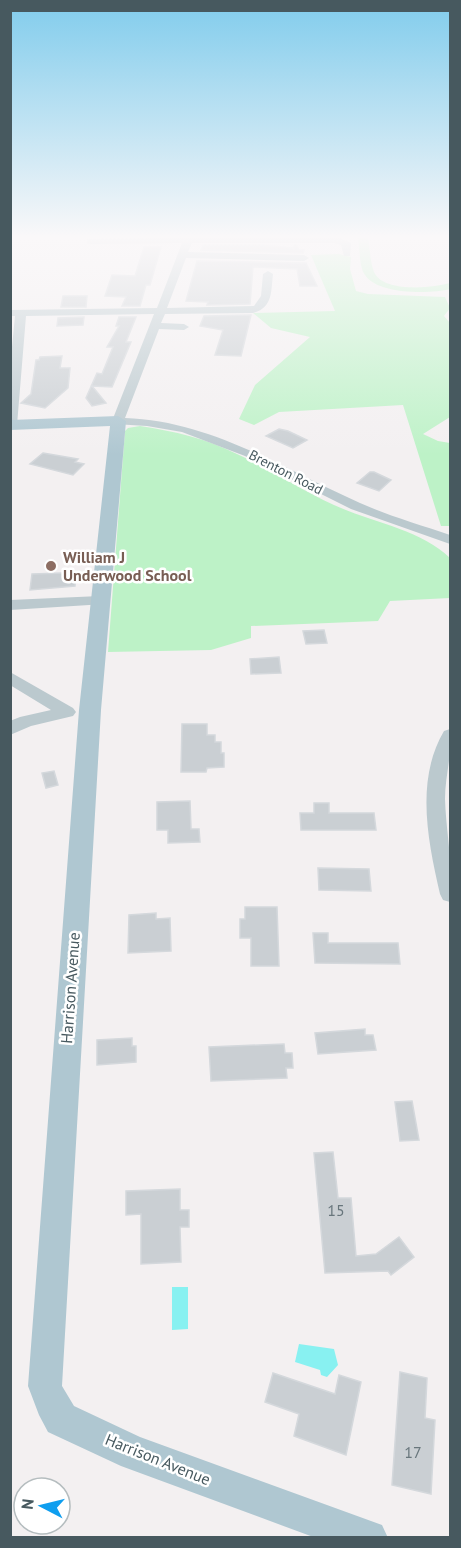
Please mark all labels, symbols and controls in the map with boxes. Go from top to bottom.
street label: Brenton Road [246,446,326,498]
place label: William J Underwood School [63,547,192,585]
marker: William J Underwood School [44,559,58,573]
street label: Harrison Avenue [56,932,84,1044]
house number: 15 [327,1200,345,1220]
street label: Harrison Avenue [102,1429,214,1489]
house number: 17 [404,1442,422,1462]
north arrow [12,1476,72,1536]
text: N [17,1498,38,1511]

